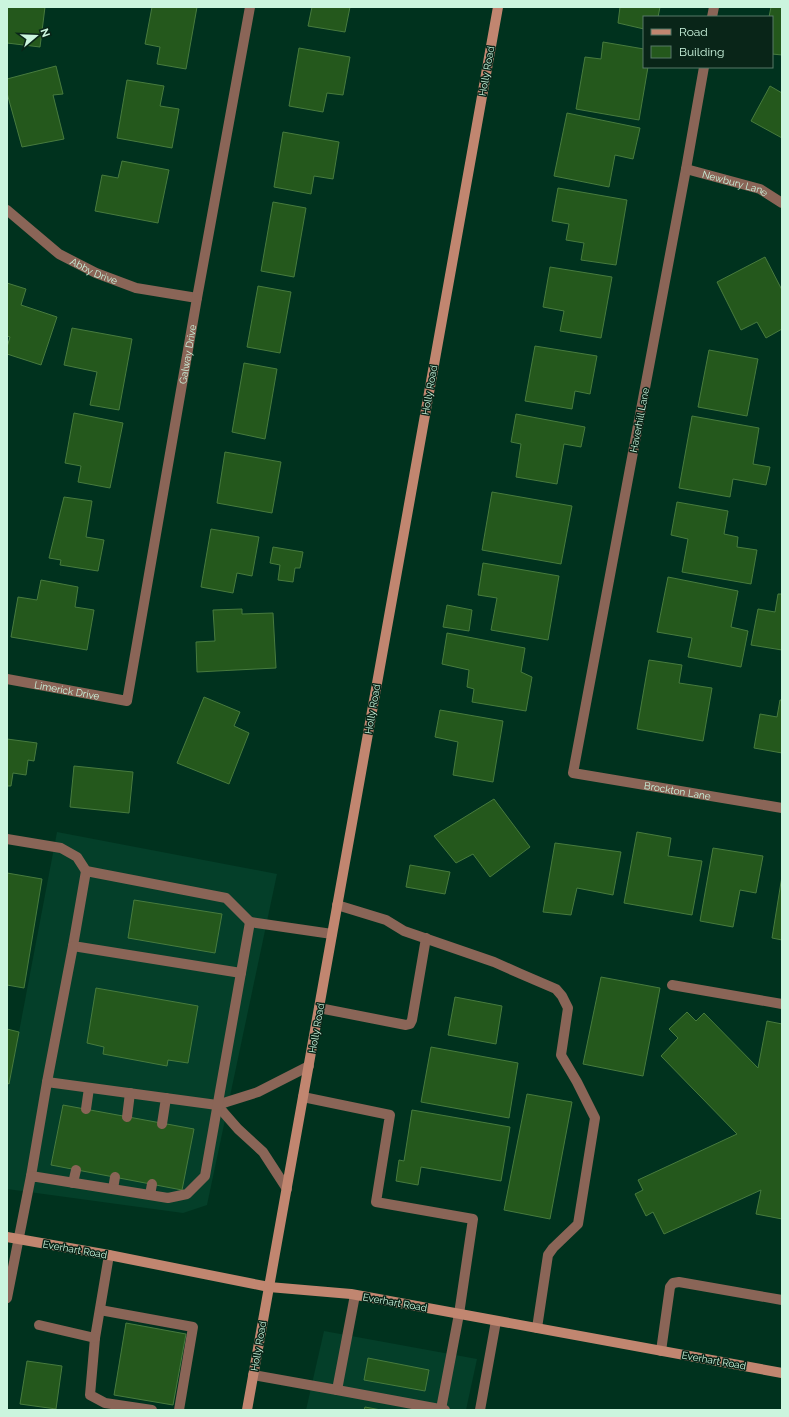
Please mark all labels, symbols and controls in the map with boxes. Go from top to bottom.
north arrow [16,16,56,56]
legend [643,16,773,68]
text: Road [679,25,708,39]
text: N [37,27,52,39]
street label: Holly Road [477,45,496,97]
text: Building [679,45,725,59]
street label: Newbury Lane [701,169,770,199]
street label: Abby Drive [68,256,119,287]
street label: Galway Drive [177,324,198,385]
street label: Holly Road [420,364,439,416]
street label: Haverhill Lane [628,387,651,453]
street label: Limerick Drive [33,679,101,702]
street label: Holly Road [363,683,382,735]
street label: Brockton Lane [643,780,712,802]
street label: Holly Road [307,1002,326,1054]
street label: Everhart Road [42,1238,108,1261]
street label: Everhart Road [362,1291,428,1314]
street label: Holly Road [249,1320,268,1372]
street label: Everhart Road [681,1349,747,1372]

